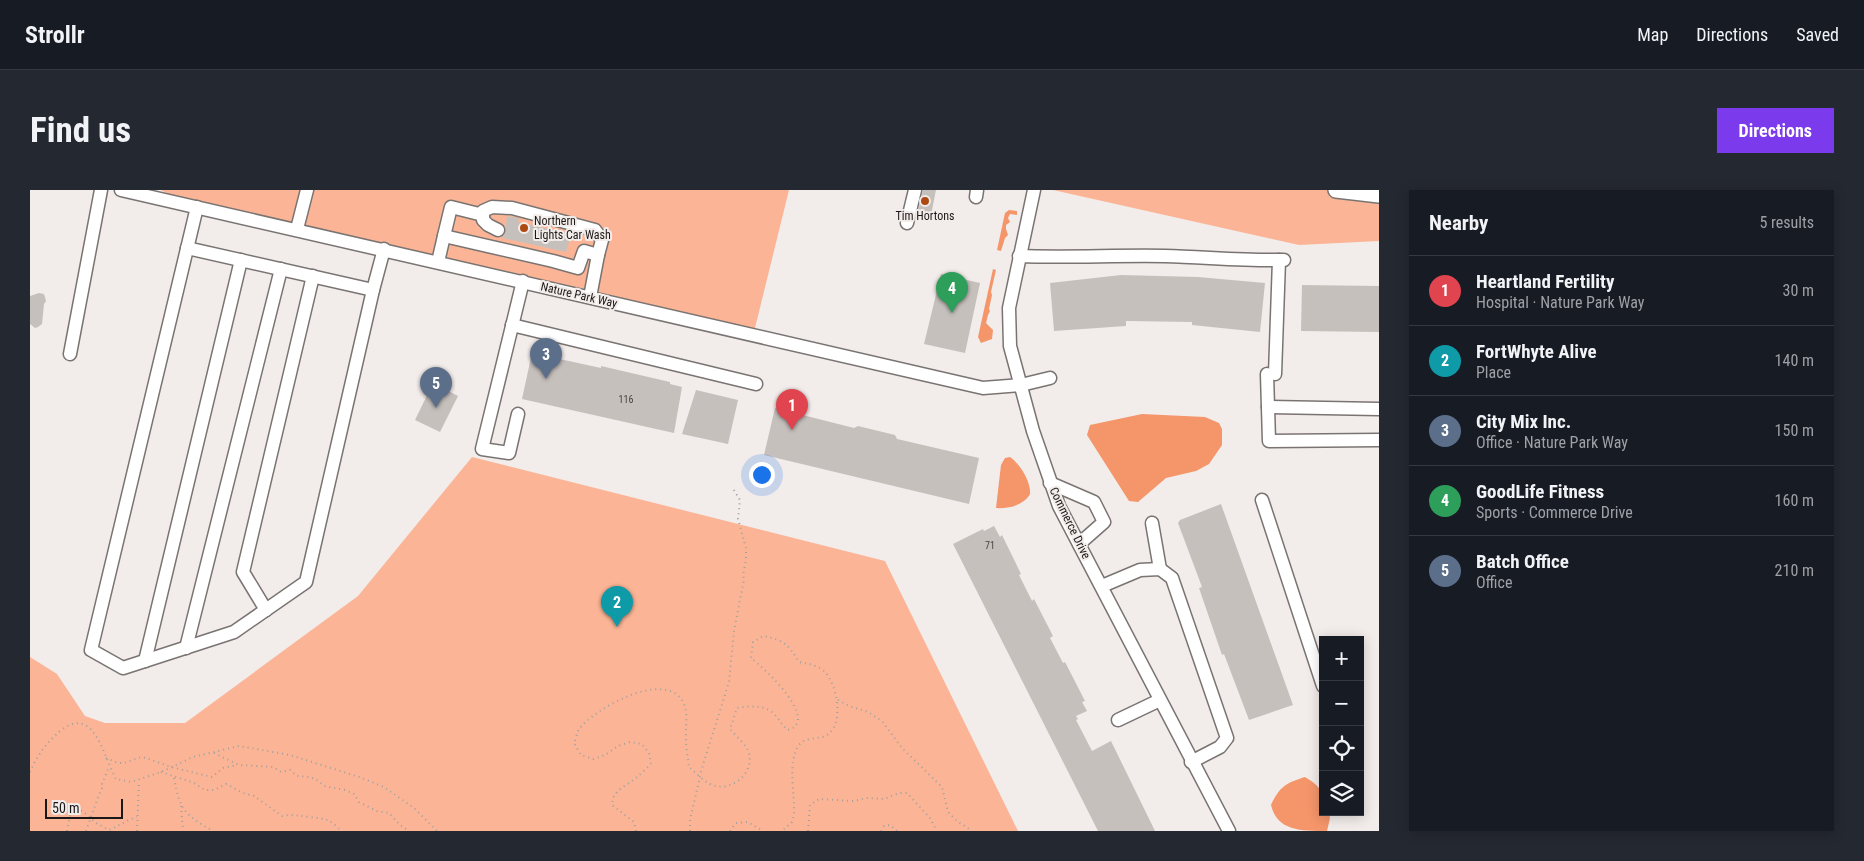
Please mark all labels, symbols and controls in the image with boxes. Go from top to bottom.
text: Strollr [25,21,85,49]
text: Map [1637,24,1668,45]
text: Directions [1696,24,1768,45]
text: Saved [1796,24,1839,45]
button: Directions [1717,108,1834,153]
text: Find us [30,110,131,151]
marker: Tim Hortons [919,195,931,207]
place label: Tim Hortons [896,209,954,223]
text: Nearby [1429,211,1488,235]
text: 5 results [1759,213,1814,232]
place label: Northern Lights Car Wash [534,214,611,242]
marker: Northern Lights Car Wash [518,222,530,234]
text: Heartland Fertility [1476,270,1614,293]
pin: 4 [936,272,968,313]
street label: Nature Park Way [539,279,619,311]
text: 1 [1441,281,1449,300]
text: 30 m [1782,281,1814,300]
text: Hospital · Nature Park Way [1476,293,1644,312]
pin: 3 [530,338,562,379]
text: FortWhyte Alive [1476,340,1597,363]
text: 2 [1441,351,1449,370]
text: 140 m [1775,351,1814,370]
text: Place [1476,363,1511,382]
pin: 5 [420,367,452,408]
pin: 1 [776,389,808,430]
house number: 116 [619,394,633,405]
text: City Mix Inc. [1476,410,1571,433]
text: 3 [1441,421,1449,440]
text: 150 m [1775,421,1814,440]
text: Office · Nature Park Way [1476,433,1628,452]
your location [749,462,775,488]
text: GoodLife Fitness [1476,480,1604,503]
street label: Commerce Drive [1047,485,1094,561]
text: 4 [1441,491,1449,510]
text: 160 m [1775,491,1814,510]
text: Sports · Commerce Drive [1476,503,1633,522]
house number: 71 [985,540,995,551]
text: Batch Office [1476,550,1569,573]
text: 5 [1441,561,1449,580]
text: 210 m [1775,561,1814,580]
text: Office [1476,573,1512,592]
pin: 2 [601,586,633,627]
map controls [1319,636,1364,816]
button: + [1319,636,1364,681]
button: − [1319,681,1364,726]
button: locate [1319,726,1364,771]
button: layers [1319,771,1364,816]
scale bar [45,796,122,819]
text: 50 m [52,800,80,816]

